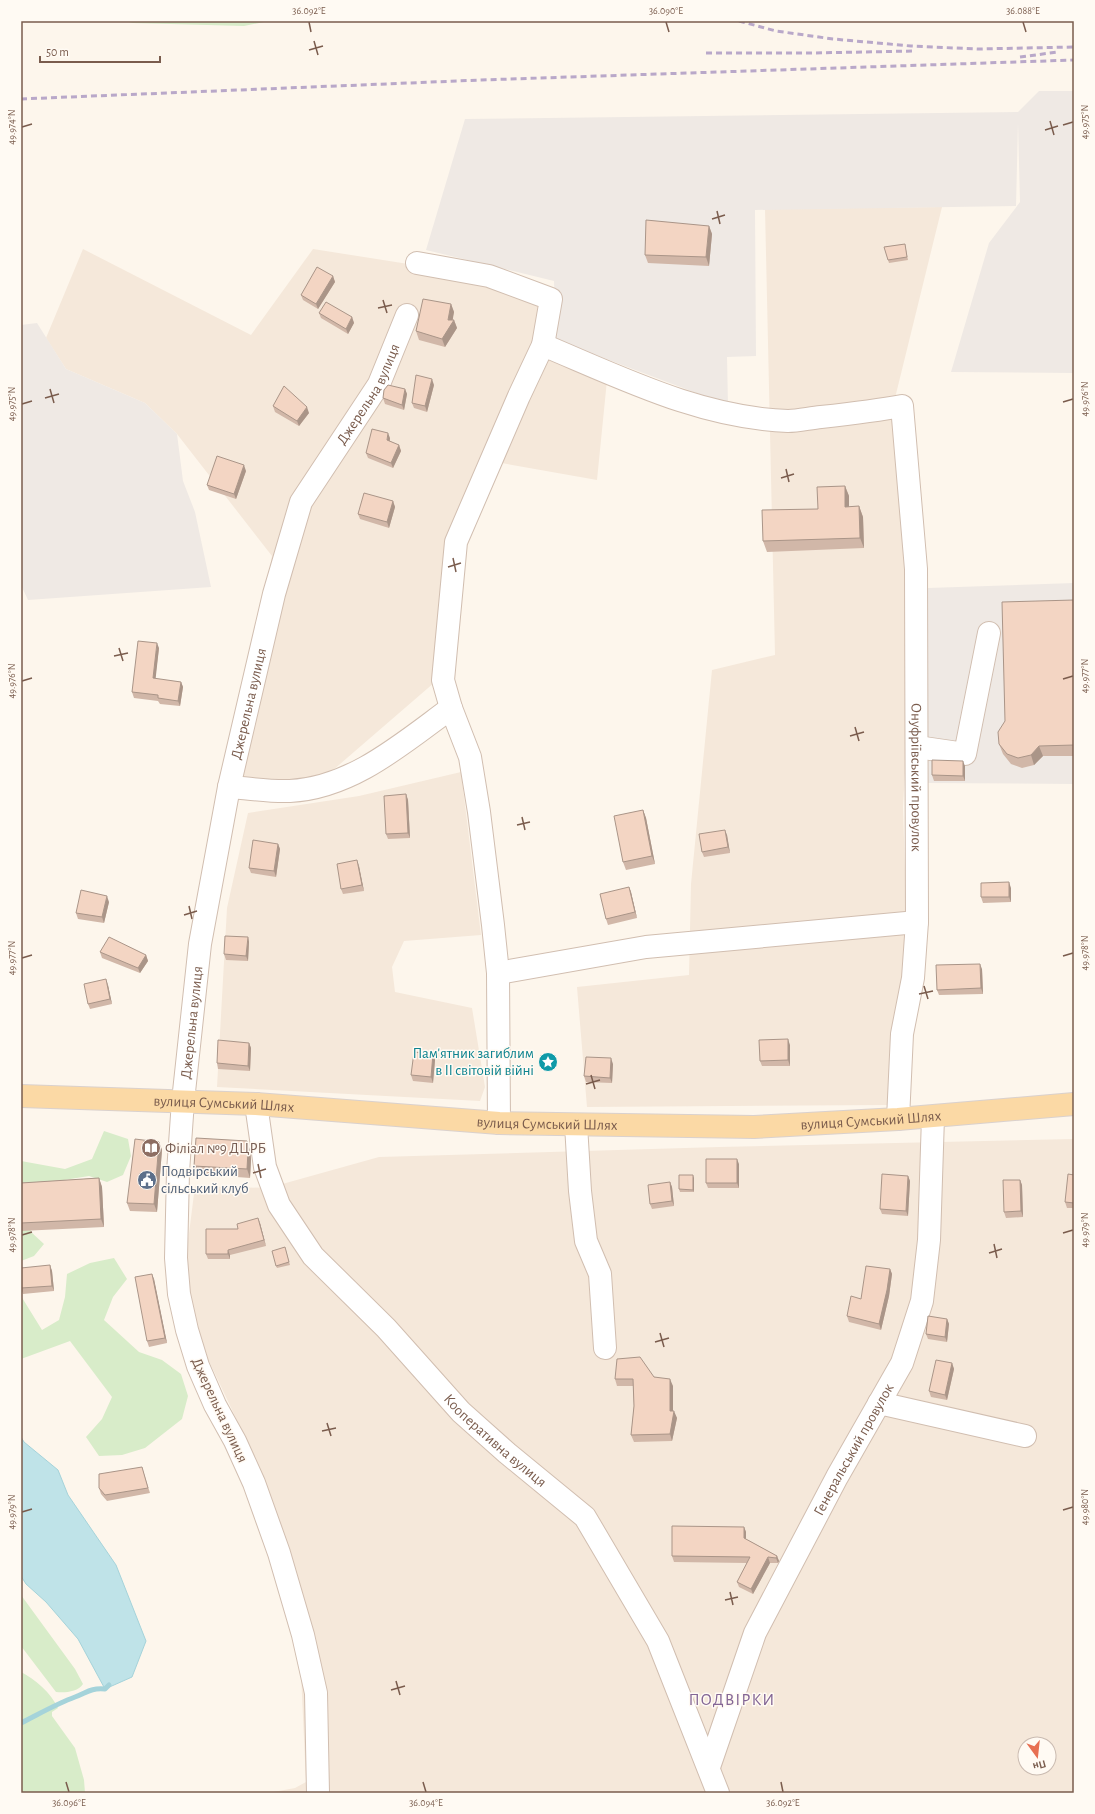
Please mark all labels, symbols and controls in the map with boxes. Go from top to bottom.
text: 36.092°E [292,6,326,16]
text: 36.090°E [649,6,683,16]
text: 36.088°E [1006,6,1040,16]
scale bar [40,38,160,64]
text: 50 m [46,46,69,58]
text: 49.975°N [1080,105,1090,139]
text: 49.974°N [7,109,17,145]
street label: Джерельна вулиця [334,342,403,448]
text: 49.976°N [1080,381,1090,417]
text: 49.975°N [7,387,17,421]
street label: Джерельна вулиця [229,647,269,761]
text: 49.977°N [1080,659,1090,693]
text: 49.976°N [7,663,17,699]
street label: Онуфріївський провулок [908,703,924,852]
text: 49.978°N [1080,935,1090,971]
text: 49.977°N [7,941,17,975]
street label: Джерельна вулиця [178,965,206,1080]
place label: Пам'ятник загиблим в II світовій війні [412,1046,534,1078]
place icon: Пам'ятник загиблим в II світовій війні [537,1051,559,1073]
street label: вулиця Сумський Шлях [153,1094,295,1115]
street label: вулиця Сумський Шлях [800,1108,942,1132]
street label: вулиця Сумський Шлях [476,1114,618,1133]
library icon: Філіал №9 ДЦРБ [140,1137,162,1159]
place label: Філіал №9 ДЦРБ [165,1141,266,1156]
place label: Подвірський сільський клуб [161,1164,249,1196]
public building icon: Подвірський сільський клуб [136,1169,158,1191]
text: 49.979°N [1080,1212,1090,1248]
text: 49.978°N [7,1217,17,1253]
street label: Джерельна вулиця [189,1356,250,1465]
street label: Генеральський провулок [811,1381,897,1518]
street label: Кооперативна вулиця [441,1391,549,1490]
text: 49.980°N [1080,1489,1090,1525]
text: 49.979°N [7,1494,17,1530]
district label: ПОДВІРКИ [689,1691,775,1708]
north arrow [1017,1736,1057,1776]
text: Пн [1032,1758,1047,1772]
text: 36.096°E [52,1798,86,1808]
text: 36.094°E [409,1798,443,1808]
text: 36.092°E [766,1798,800,1808]

